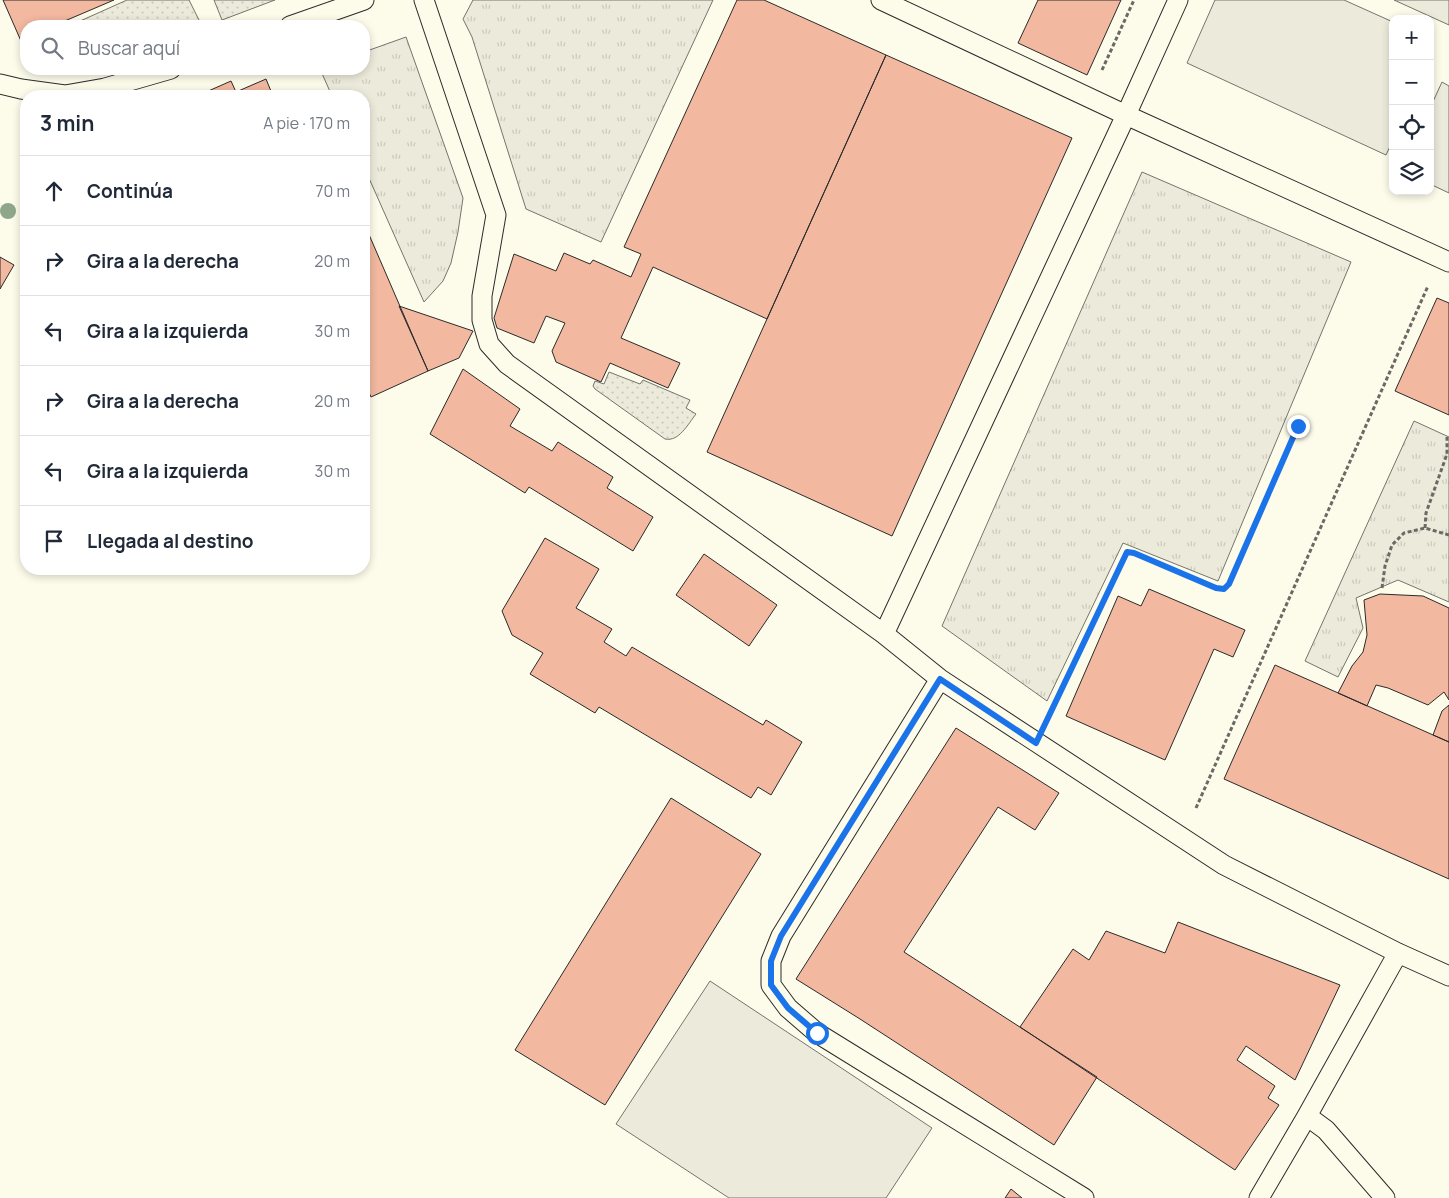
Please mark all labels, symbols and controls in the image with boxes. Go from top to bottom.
map controls [1389,15,1434,195]
button: + [1389,15,1434,60]
search box [20,20,370,75]
icon: search [38,34,66,62]
text: Buscar aquí [78,35,180,61]
button: − [1389,60,1434,105]
button: locate [1389,105,1434,150]
text: 3 min [40,109,94,137]
text: A pie · 170 m [263,112,350,134]
button: layers [1389,150,1434,195]
icon: ahead [40,177,68,205]
text: Continúa [87,178,173,204]
text: 70 m [315,180,350,202]
icon: right [40,247,68,275]
text: Gira a la derecha [87,248,239,274]
text: 20 m [314,250,350,272]
icon: left [40,317,68,345]
text: Gira a la izquierda [87,318,248,344]
text: 30 m [315,320,350,342]
icon: right [40,387,68,415]
text: Gira a la derecha [87,388,239,414]
text: 20 m [314,390,350,412]
route end [1287,415,1310,438]
icon: left [40,457,68,485]
text: Gira a la izquierda [87,458,248,484]
text: 30 m [315,460,350,482]
icon: arrive [40,527,68,555]
text: Llegada al destino [87,528,254,554]
route start [806,1022,829,1045]

